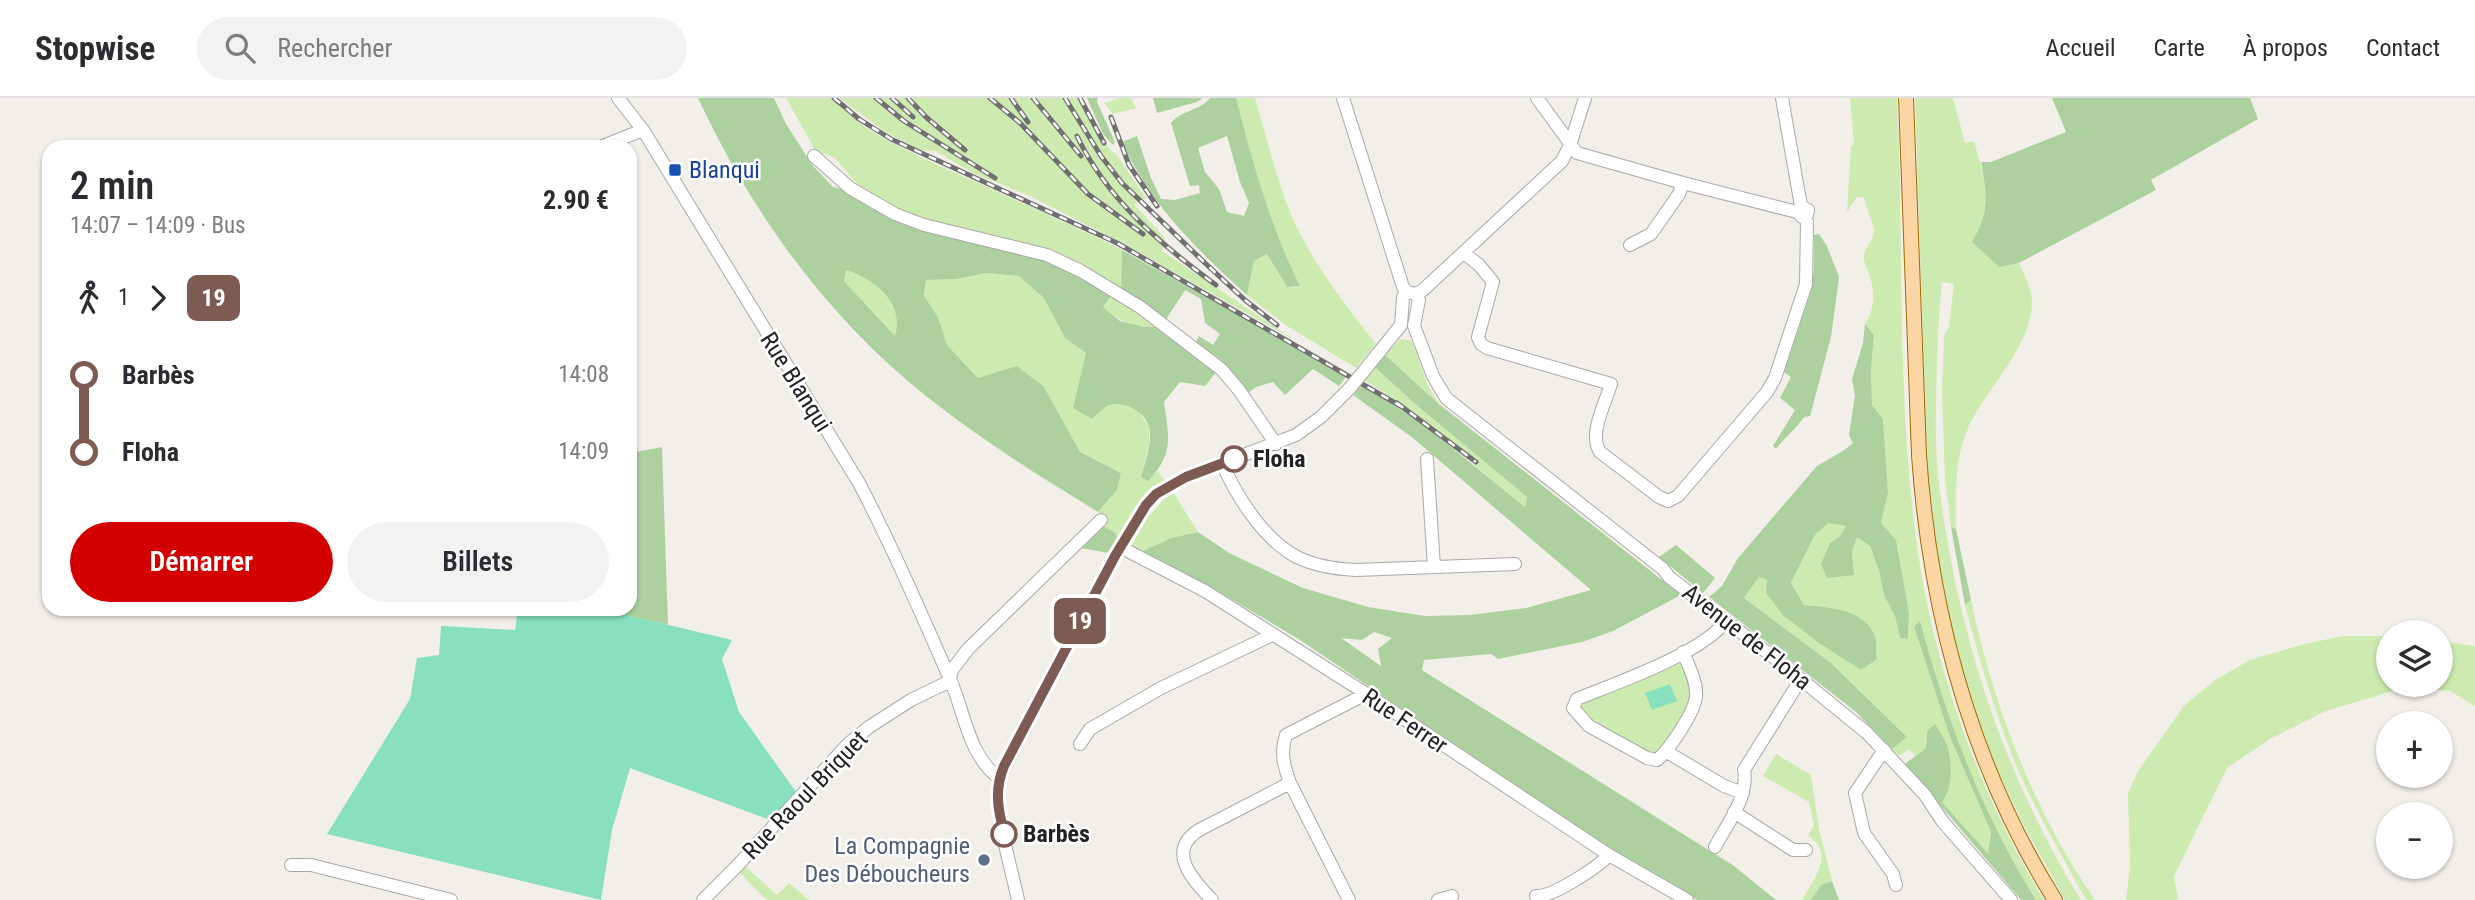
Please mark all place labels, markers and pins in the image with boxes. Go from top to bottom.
place label: Blanqui [689,156,760,184]
marker: Blanqui [667,162,683,178]
place label: Floha [1253,445,1306,473]
marker: Floha [1221,446,1247,472]
place label: Barbès [1023,820,1090,848]
marker: Barbès [991,821,1017,847]
place label: La Compagnie Des Déboucheurs [804,832,970,888]
marker: La Compagnie Des Déboucheurs [976,852,992,868]

